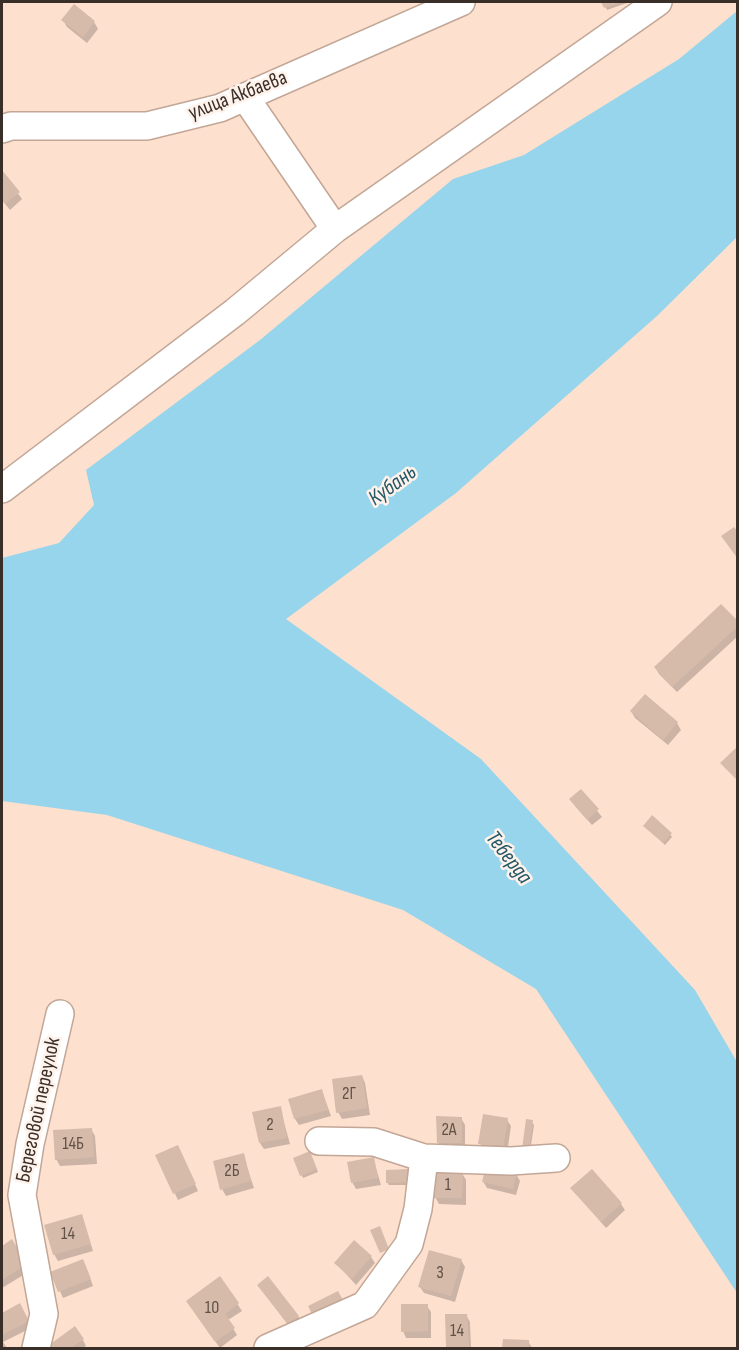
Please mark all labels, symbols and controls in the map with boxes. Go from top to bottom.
street label: улица Акбаева [185,66,291,126]
water label: Кубань [364,460,422,512]
water label: Теберда [479,826,537,890]
street label: Береговой переулок [11,1035,67,1185]
house number: 2Г [342,1083,356,1105]
house number: 2 [266,1114,274,1136]
house number: 2А [441,1119,457,1141]
house number: 14Б [62,1133,84,1155]
house number: 2Б [224,1160,240,1182]
house number: 1 [445,1174,451,1196]
house number: 14 [61,1223,75,1245]
house number: 3 [436,1262,444,1284]
house number: 10 [205,1297,219,1319]
house number: 14 [450,1320,464,1342]

